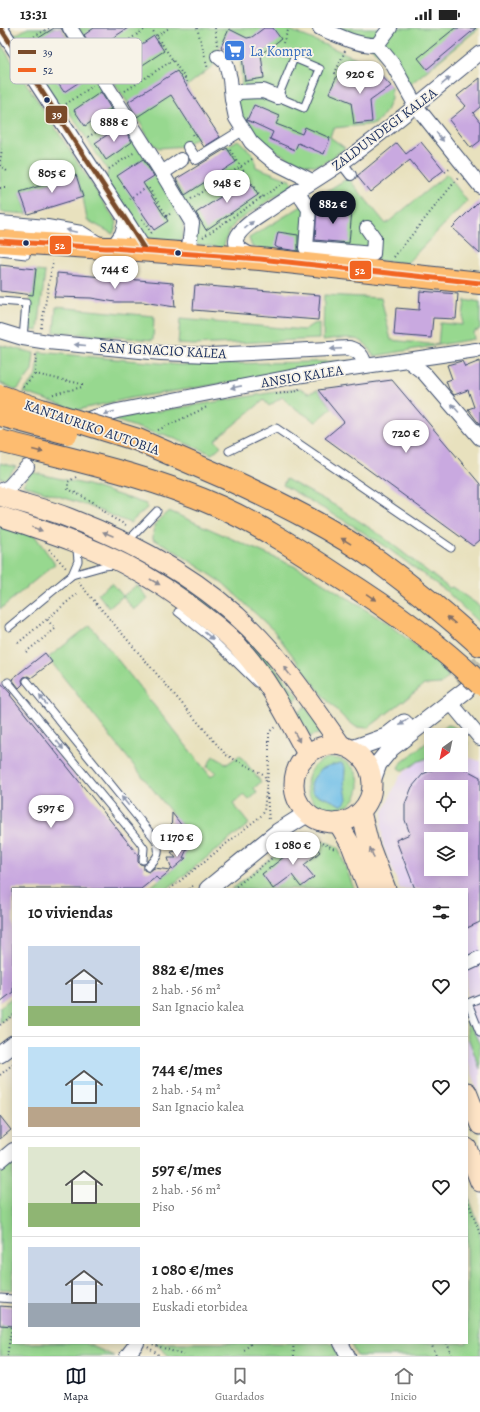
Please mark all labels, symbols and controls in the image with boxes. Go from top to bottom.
text: 13:31 [20,4,47,24]
legend [10,38,142,84]
supermarket icon: La Kompra [221,38,247,64]
place label: La Kompra [250,42,313,61]
text: 39 [43,45,53,60]
pin: 920 € [332,61,388,95]
text: 52 [43,63,53,78]
text: 920 € [346,65,374,82]
one-way arrow [440,77,451,86]
street label: ZALDUNDEGI KALEA [328,83,442,175]
unlabelled marker [42,95,52,105]
line badge: 39 [45,105,68,124]
text: 39 [52,107,62,122]
pin: 888 € [86,109,142,143]
text: 888 € [100,113,128,130]
one-way arrow [436,131,445,142]
pin: 805 € [24,160,80,194]
text: 805 € [38,164,66,181]
pin: 948 € [199,170,255,204]
text: 948 € [213,174,241,191]
pin: 882 € [305,191,361,225]
text: 882 € [319,195,347,212]
one-way arrow [243,220,254,229]
one-way arrow [65,228,77,234]
line badge: 52 [49,235,72,255]
unlabelled marker [21,238,31,248]
text: 52 [55,238,66,253]
unlabelled marker [173,248,183,258]
pin: 744 € [87,256,143,290]
text: 744 € [101,260,129,277]
line badge: 52 [349,260,372,280]
text: 52 [355,263,366,278]
street label: SAN IGNACIO KALEA [99,338,228,363]
one-way arrow [74,342,87,348]
one-way arrow [330,345,342,352]
street label: ANSIO KALEA [259,360,345,393]
one-way arrow [230,385,242,391]
street label: KANTAURIKO AUTOBIA [22,395,163,460]
one-way arrow [450,403,459,414]
one-way arrow [102,410,114,416]
pin: 720 € [378,420,434,454]
text: 720 € [392,424,420,441]
one-way arrow [32,448,44,454]
one-way arrow [31,526,43,532]
one-way arrow [102,531,113,537]
one-way arrow [340,537,352,544]
one-way arrow [149,579,161,586]
one-way arrow [366,593,376,601]
one-way arrow [445,615,456,624]
one-way arrow [204,632,214,641]
one-way arrow [283,666,291,676]
one-way arrow [38,695,47,706]
one-way arrow [399,718,410,727]
north arrow [424,728,468,772]
map controls [424,728,468,876]
one-way arrow [294,731,301,743]
one-way arrow [55,739,64,750]
button: locate [424,780,468,824]
pin: 597 € [23,795,79,829]
one-way arrow [120,796,129,807]
text: 597 € [38,799,64,816]
pin: 1 170 € [140,824,214,858]
text: 1 170 € [160,828,194,845]
pin: 1 080 € [256,832,330,866]
button: layers [424,832,468,876]
text: 1 080 € [275,836,311,853]
one-way arrow [369,846,375,858]
text: 10 viviendas [28,901,113,924]
icon: filters [430,901,452,923]
text: 882 €/mes [152,958,224,981]
icon: home [60,962,108,1010]
icon: heart [430,975,452,997]
text: 2 hab. · 56 m² [152,981,221,998]
text: San Ignacio kalea [152,998,244,1015]
text: 744 €/mes [152,1058,223,1081]
icon: home [60,1063,108,1111]
icon: heart [430,1076,452,1098]
text: 2 hab. · 54 m² [152,1081,220,1098]
text: San Ignacio kalea [152,1098,244,1115]
text: 597 €/mes [152,1158,222,1181]
icon: home [60,1163,108,1211]
icon: heart [430,1176,452,1198]
text: 2 hab. · 56 m² [152,1181,221,1198]
text: Piso [152,1198,174,1215]
text: 1 080 €/mes [152,1258,234,1281]
icon: home [60,1263,108,1311]
icon: heart [430,1276,452,1298]
text: 2 hab. · 66 m² [152,1281,221,1298]
text: Euskadi etorbidea [152,1298,248,1315]
tab: Mapa [63,1365,89,1404]
tab: Guardados [215,1365,264,1404]
tab: Inicio [391,1365,417,1404]

